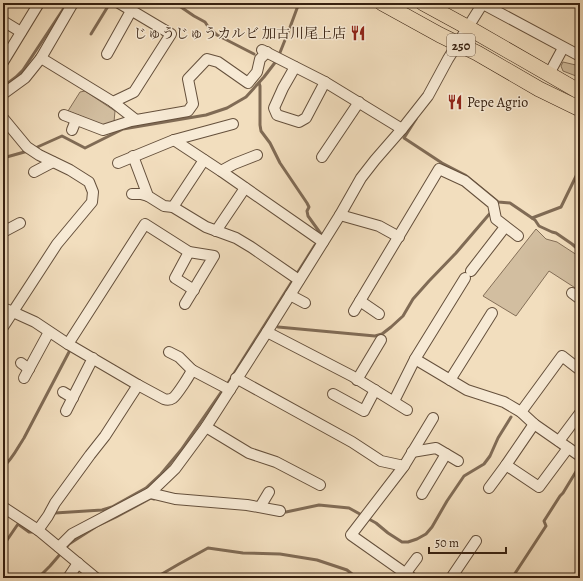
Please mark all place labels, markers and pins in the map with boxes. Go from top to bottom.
place label: じゅうじゅうカルビ 加古川尾上店 [133,24,346,43]
restaurant icon: じゅうじゅうカルビ 加古川尾上店 [349,24,367,42]
restaurant icon: Pepe Agrio [446,93,464,111]
place label: Pepe Agrio [467,93,528,112]

